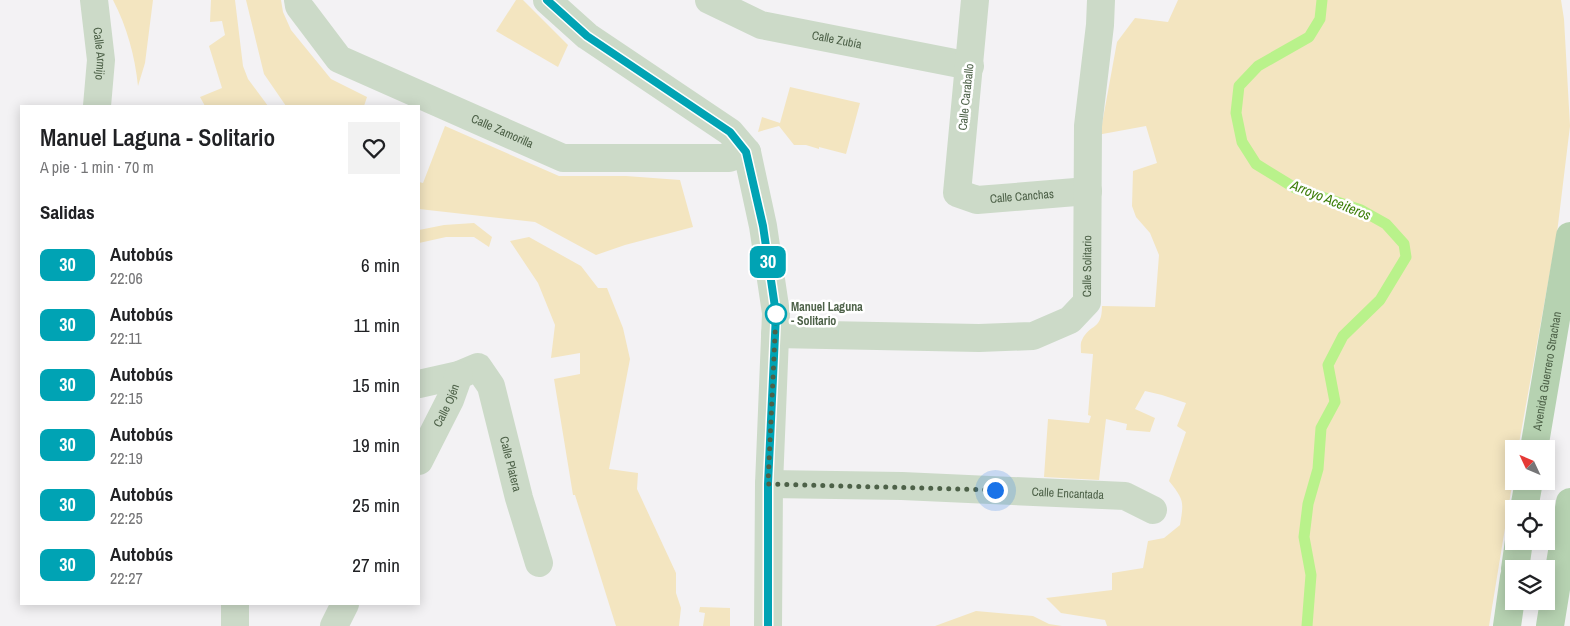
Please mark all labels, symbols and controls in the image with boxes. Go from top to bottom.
street label: Calle Armijo [89,26,109,81]
street label: Calle Zubía [811,27,864,53]
street label: Calle Caraballo [955,63,977,131]
street label: Calle Zamorilla [469,110,536,152]
text: Manuel Laguna - Solitario [40,121,275,153]
button: heart [348,122,400,174]
text: A pie · 1 min · 70 m [40,156,154,178]
water label: Arroyo Aceiteros [1287,175,1374,224]
street label: Calle Canchas [989,186,1054,207]
text: Salidas [40,199,95,225]
street label: Calle Solitario [1079,235,1095,297]
text: Autobús [110,241,173,267]
line badge: 30 [746,246,790,278]
text: 30 [760,249,776,274]
text: 30 [59,252,76,277]
text: 6 min [361,252,400,278]
text: 22:06 [110,267,143,289]
place label: Manuel Laguna - Solitario [791,299,863,329]
text: Autobús [110,301,173,327]
marker: Manuel Laguna - Solitario [765,303,787,325]
street label: Avenida Guerrero Strachan [1529,310,1565,433]
text: 30 [59,312,76,337]
text: 11 min [354,312,400,338]
text: 22:11 [110,327,142,349]
text: Autobús [110,361,173,387]
text: 30 [59,372,76,397]
text: 15 min [352,372,400,398]
street label: Calle Ojén [430,382,463,430]
text: 22:15 [110,387,143,409]
text: Autobús [110,421,173,447]
text: 30 [59,432,76,457]
text: 19 min [352,432,400,458]
street label: Calle Platera [496,435,525,494]
north arrow [1505,440,1555,490]
map controls [1505,440,1555,610]
text: 22:19 [110,447,143,469]
your location [983,478,1008,503]
text: Autobús [110,481,173,507]
street label: Calle Encantada [1031,484,1105,503]
text: 30 [59,492,76,517]
text: 25 min [352,492,400,518]
button: locate [1505,500,1555,550]
text: 22:25 [110,507,143,529]
text: Autobús [110,541,173,567]
text: 30 [59,552,76,577]
text: 27 min [352,552,400,578]
button: layers [1505,560,1555,610]
text: 22:27 [110,567,143,589]

